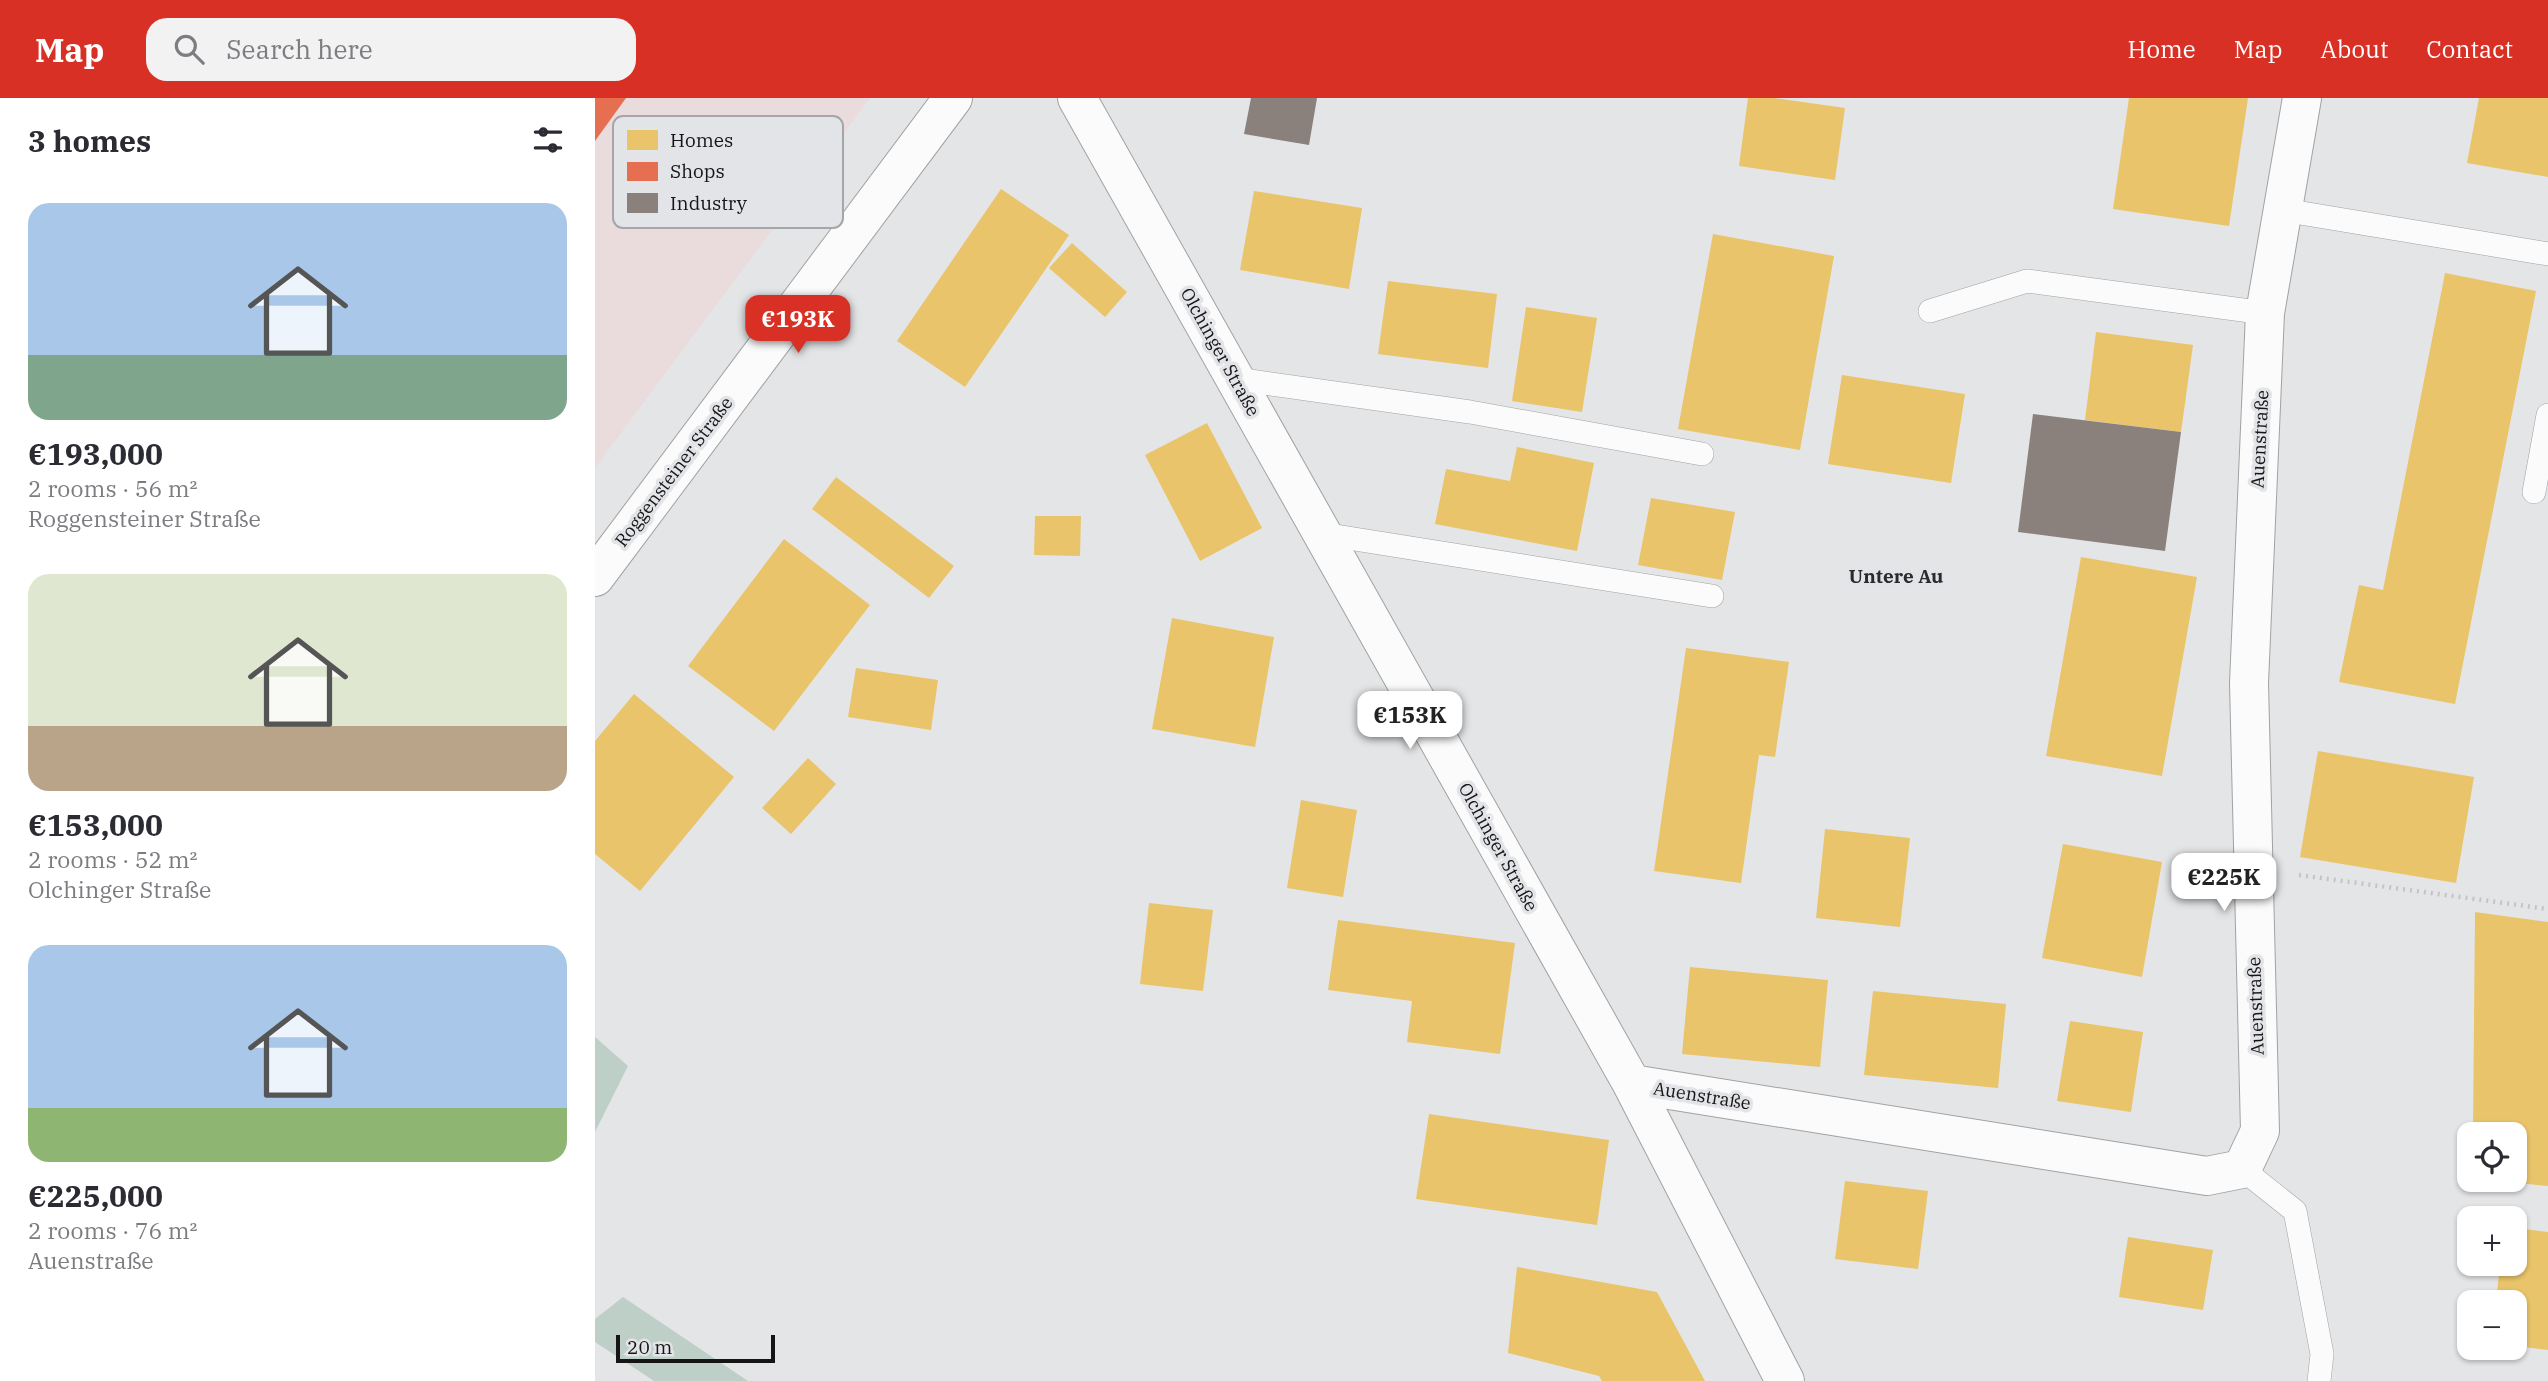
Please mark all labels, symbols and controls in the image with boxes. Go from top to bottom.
search box [146,18,636,81]
text: Map [35,28,104,71]
icon: search [170,30,208,68]
text: Search here [226,32,373,66]
text: Home [2128,33,2196,65]
text: Map [2234,33,2282,65]
text: About [2320,33,2388,65]
text: Contact [2426,33,2513,65]
legend [613,116,843,228]
text: 3 homes [28,121,151,160]
icon: filters [529,121,567,159]
text: Homes [670,128,733,152]
text: Shops [670,159,725,183]
text: Industry [670,191,748,215]
icon: home [235,248,361,374]
street label: Olchinger Straße [1176,283,1265,420]
pin: €193K [749,296,847,355]
text: €193K [761,303,835,333]
street label: Auenstraße [2245,389,2274,489]
street label: Roggensteiner Straße [610,392,738,551]
text: €193,000 [28,434,163,473]
text: 2 rooms · 56 m² [28,473,198,503]
text: Roggensteiner Straße [28,503,261,533]
district label: Untere Au [1849,564,1943,588]
icon: home [235,619,361,745]
pin: €153K [1361,692,1459,751]
text: €153K [1373,699,1447,729]
street label: Olchinger Straße [1454,778,1543,915]
text: €153,000 [28,805,163,844]
text: 2 rooms · 52 m² [28,844,198,874]
pin: €225K [2175,854,2273,913]
text: €225K [2187,861,2261,891]
text: Olchinger Straße [28,874,211,904]
street label: Auenstraße [2242,957,2269,1056]
icon: home [235,990,361,1116]
street label: Auenstraße [1652,1076,1752,1115]
map controls [2457,1122,2527,1360]
button: locate [2457,1122,2527,1192]
text: €225,000 [28,1176,163,1215]
button: + [2457,1206,2527,1276]
text: 2 rooms · 76 m² [28,1215,198,1245]
text: Auenstraße [28,1245,154,1275]
button: − [2457,1290,2527,1360]
scale bar [616,1332,775,1364]
text: 20 m [627,1335,672,1359]

